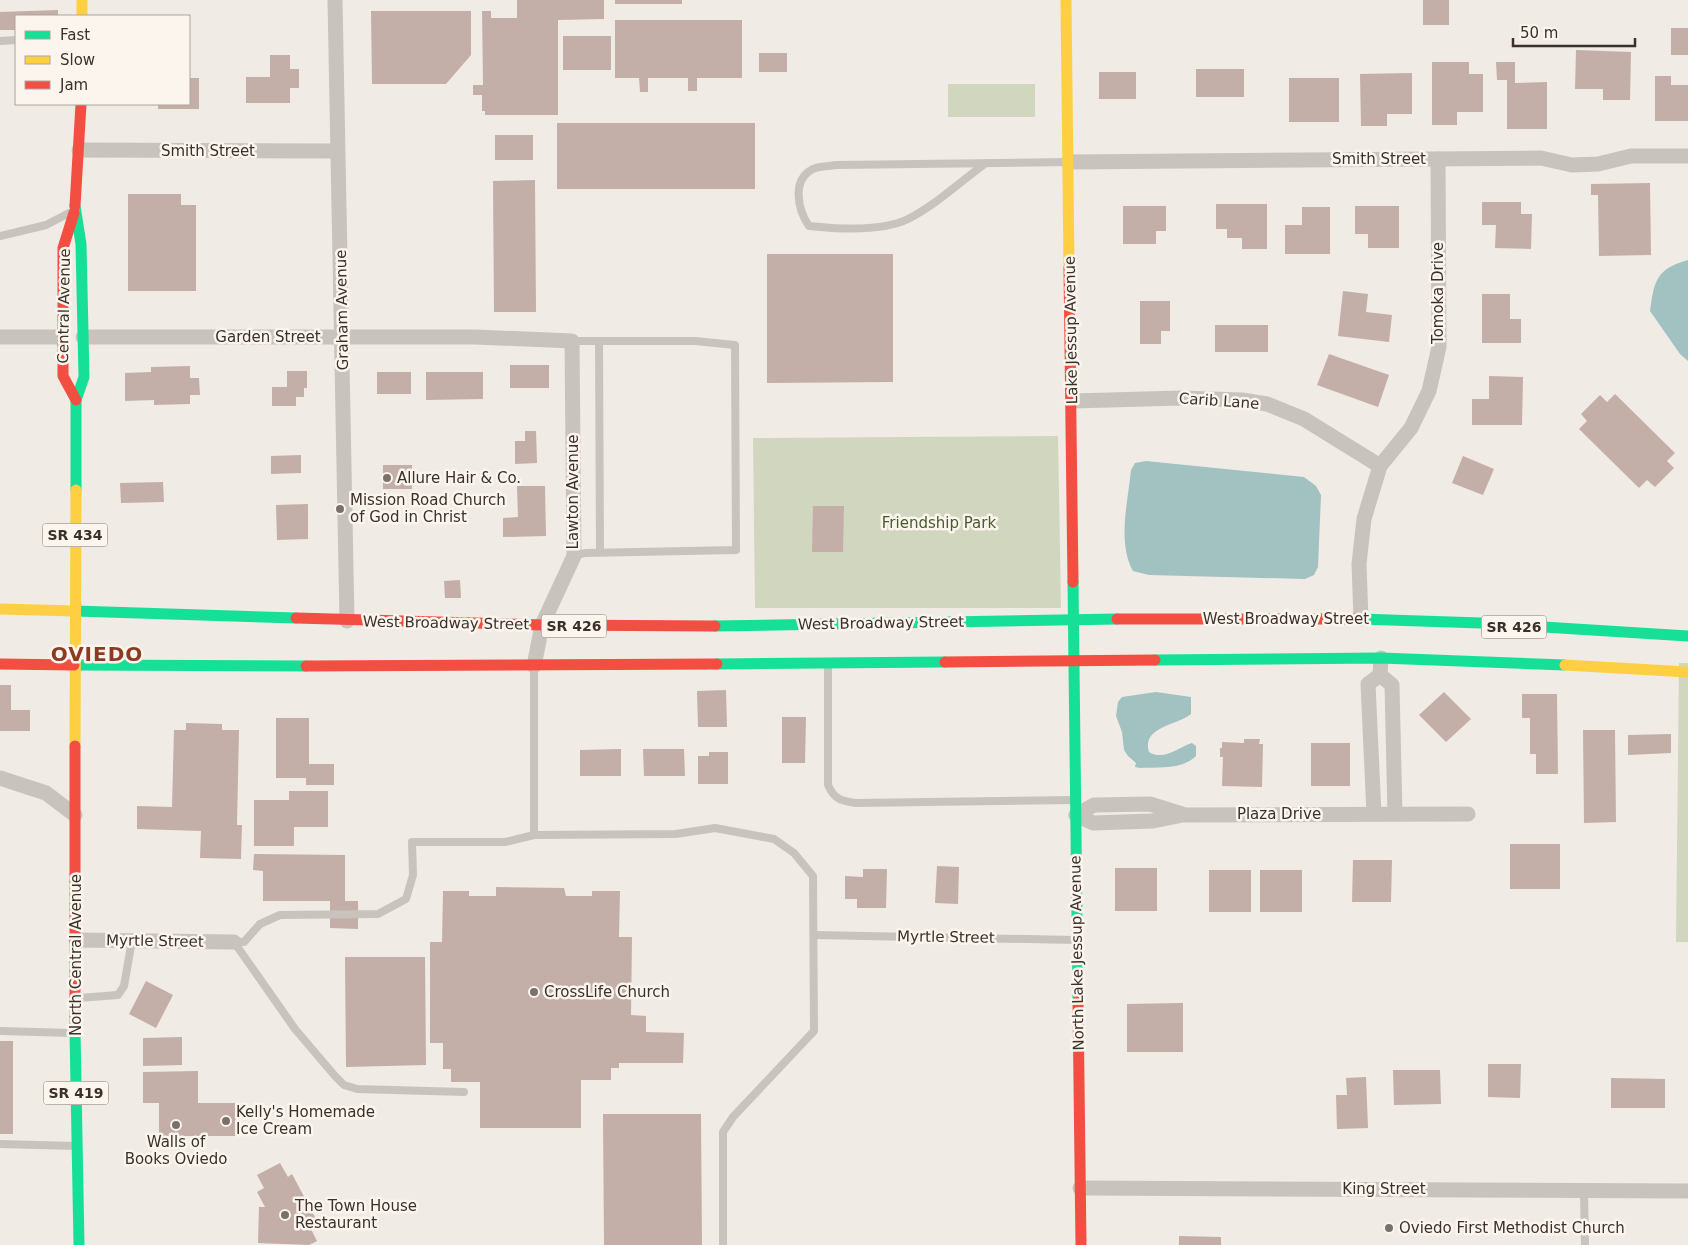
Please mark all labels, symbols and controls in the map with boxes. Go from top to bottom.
legend [15,15,190,105]
scale bar [1513,15,1636,47]
text: 50 m [1520,24,1558,42]
text: Fast [60,26,90,44]
text: Slow [60,51,95,69]
text: Jam [59,76,88,94]
street label: Smith Street [161,142,255,160]
street label: Smith Street [1332,150,1426,168]
street label: Tomoka Drive [1429,242,1447,345]
street label: Central Avenue [54,248,74,364]
street label: Graham Avenue [332,249,352,371]
street label: Lake Jessup Avenue [1061,256,1081,404]
street label: Garden Street [215,328,321,346]
street label: Carib Lane [1178,389,1260,413]
street label: Lawton Avenue [564,435,582,549]
place label: Allure Hair & Co. [397,469,521,487]
marker: Allure Hair & Co. [381,472,393,484]
place label: Mission Road Church of God in Christ [350,491,506,526]
marker: Mission Road Church of God in Christ [334,503,346,515]
park label: Friendship Park [882,514,996,532]
road number: SR 434 [42,524,108,546]
street label: West Broadway Street [1203,610,1369,628]
street label: West Broadway Street [363,613,529,633]
street label: West Broadway Street [798,613,964,633]
road number: SR 426 [542,614,606,638]
road number: SR 426 [1482,616,1546,638]
district label: OVIEDO [51,642,143,666]
street label: Plaza Drive [1237,805,1321,823]
street label: North Lake Jessup Avenue [1066,855,1088,1051]
street label: North Central Avenue [67,874,85,1036]
street label: Myrtle Street [897,927,995,947]
street label: Myrtle Street [106,931,204,951]
place label: CrossLife Church [544,983,670,1001]
marker: CrossLife Church [528,986,540,998]
road number: SR 419 [44,1082,108,1104]
place label: Kelly's Homemade Ice Cream [236,1103,375,1138]
marker: Kelly's Homemade Ice Cream [220,1115,232,1127]
marker: Walls of Books Oviedo [170,1119,182,1131]
place label: Walls of Books Oviedo [125,1133,227,1168]
street label: King Street [1342,1180,1426,1198]
place label: The Town House Restaurant [294,1197,417,1232]
marker: The Town House Restaurant [279,1209,291,1221]
place label: Oviedo First Methodist Church [1399,1219,1625,1237]
marker: Oviedo First Methodist Church [1383,1222,1395,1234]

